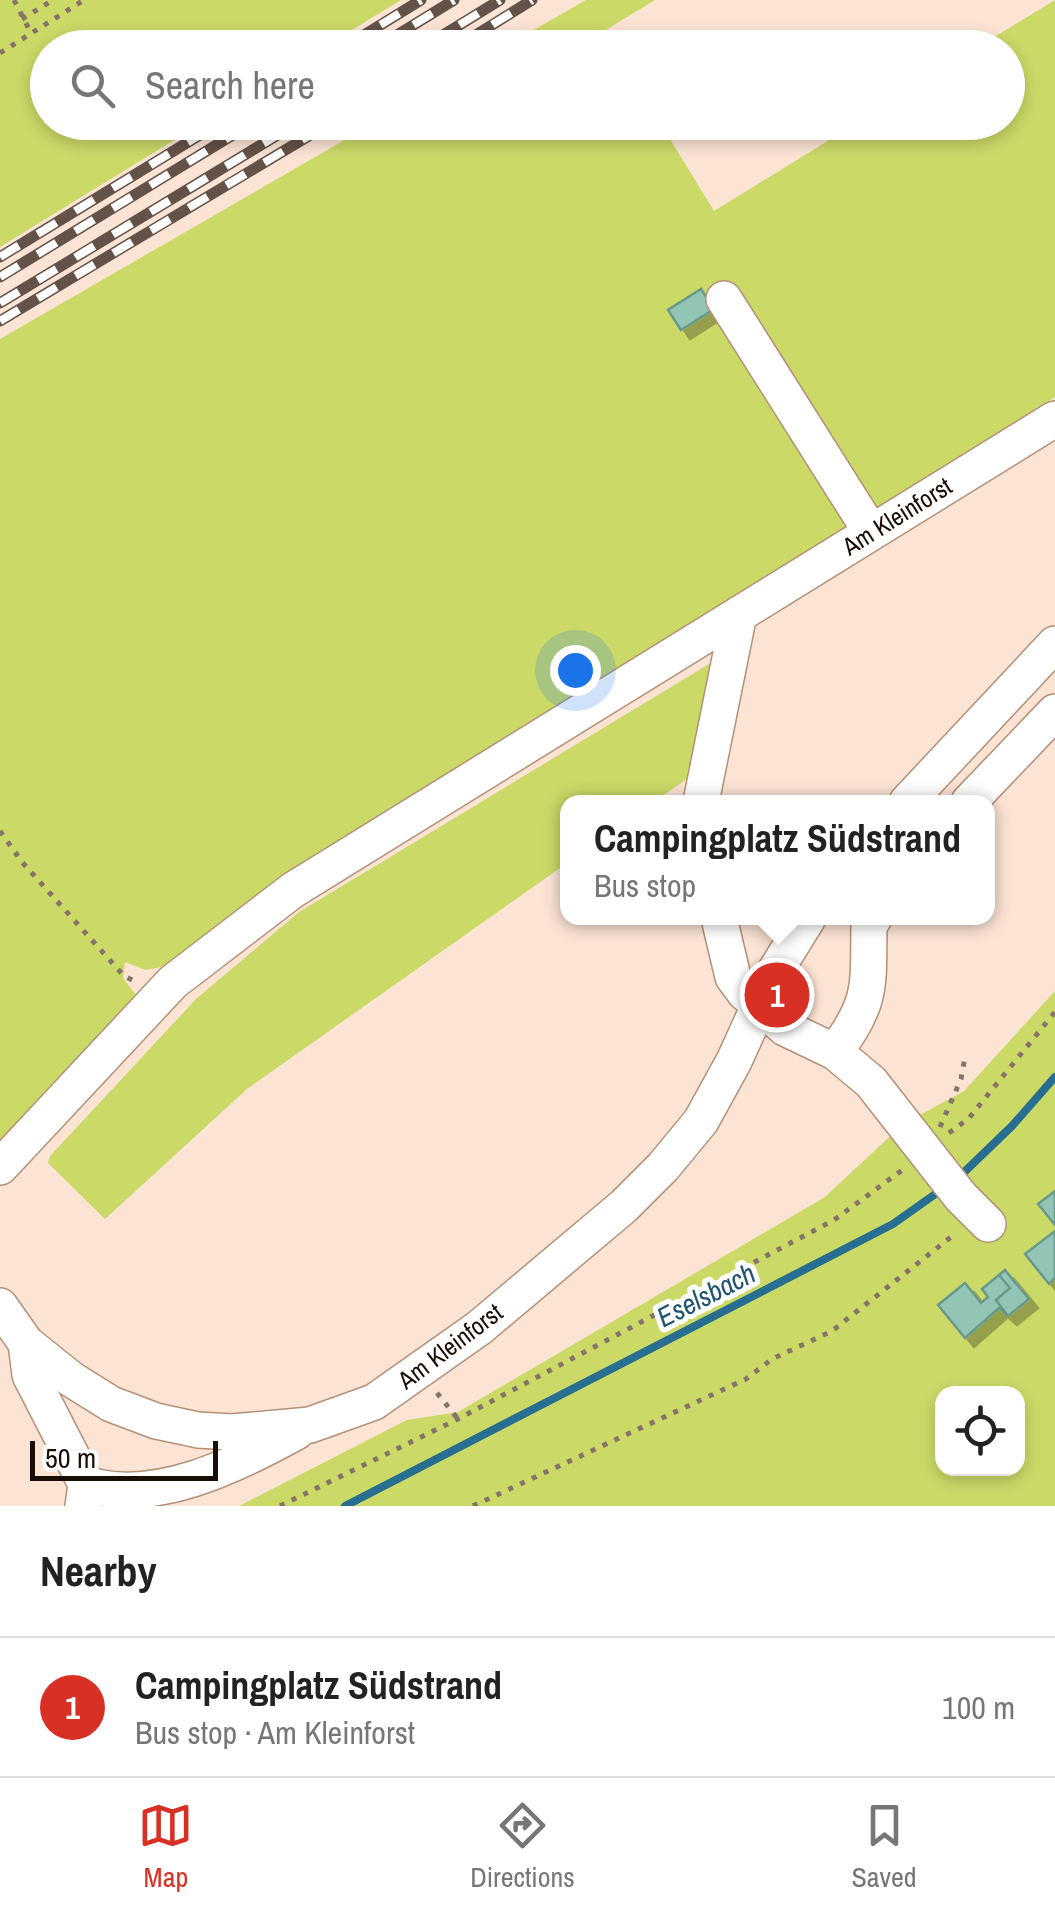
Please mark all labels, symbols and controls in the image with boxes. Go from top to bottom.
search box [30,30,1025,140]
icon: search [65,58,120,113]
text: Search here [145,60,315,111]
street label: Am Kleinforst [835,469,958,564]
your location [550,645,601,696]
popup [560,795,995,925]
text: Campingplatz Südstrand [594,813,961,864]
text: Bus stop [594,864,696,907]
pin: 1 [744,958,810,1032]
water label: Eselsbach [650,1254,762,1336]
street label: Am Kleinforst [390,1295,510,1397]
map controls [935,1386,1025,1476]
button: locate [935,1386,1025,1476]
scale bar [30,1436,218,1480]
text: 50 m [45,1439,96,1477]
text: Nearby [40,1543,157,1599]
text: Campingplatz Südstrand [135,1660,502,1711]
text: 1 [65,1686,80,1729]
text: 100 m [942,1686,1015,1729]
text: Bus stop · Am Kleinforst [135,1711,415,1754]
tab: Map [138,1798,193,1896]
tab: Directions [470,1798,575,1896]
tab: Saved [852,1798,917,1896]

